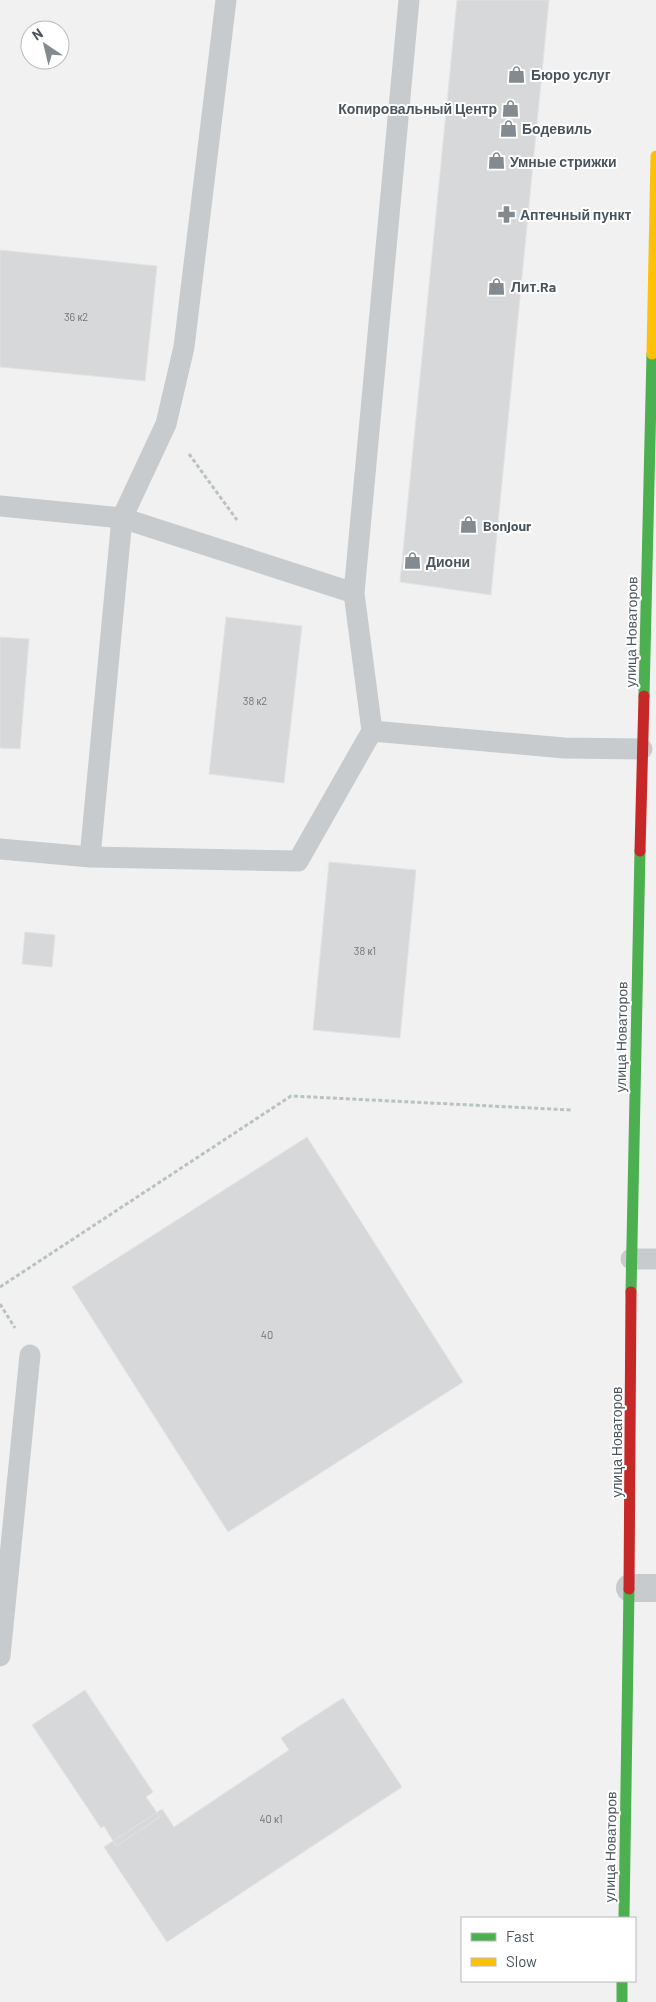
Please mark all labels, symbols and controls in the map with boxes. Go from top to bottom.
north arrow [20,20,70,70]
text: N [29,24,46,44]
shop icon: Бюро услуг [507,64,527,84]
place label: Бюро услуг [531,66,611,83]
shop icon: Копировальный Центр [501,98,521,118]
place label: Копировальный Центр [338,100,497,117]
shop icon: Бодевиль [498,118,518,138]
place label: Бодевиль [522,120,592,137]
shop icon: Умные стрижки [486,151,506,171]
place label: Умные стрижки [510,153,617,170]
pharmacy icon: Аптечный пункт [496,204,516,224]
place label: Аптечный пункт [520,206,632,223]
shop icon: Лит.Ra [487,276,507,296]
place label: Лит.Ra [511,278,556,295]
house number: 36 к2 [64,310,88,323]
shop icon: Bonjour [459,515,479,535]
place label: Bonjour [483,517,532,534]
shop icon: Диони [402,551,422,571]
place label: Диони [426,553,470,570]
street label: улица Новаторов [622,576,640,688]
house number: 38 к2 [243,694,267,707]
house number: 38 к1 [354,944,376,957]
street label: улица Новаторов [612,981,630,1093]
house number: 40 [261,1328,273,1341]
street label: улица Новаторов [608,1387,625,1498]
street label: улица Новаторов [601,1791,619,1903]
house number: 40 к1 [259,1812,283,1825]
legend [461,1917,636,1982]
text: Fast [506,1927,534,1945]
text: Slow [506,1952,537,1970]

